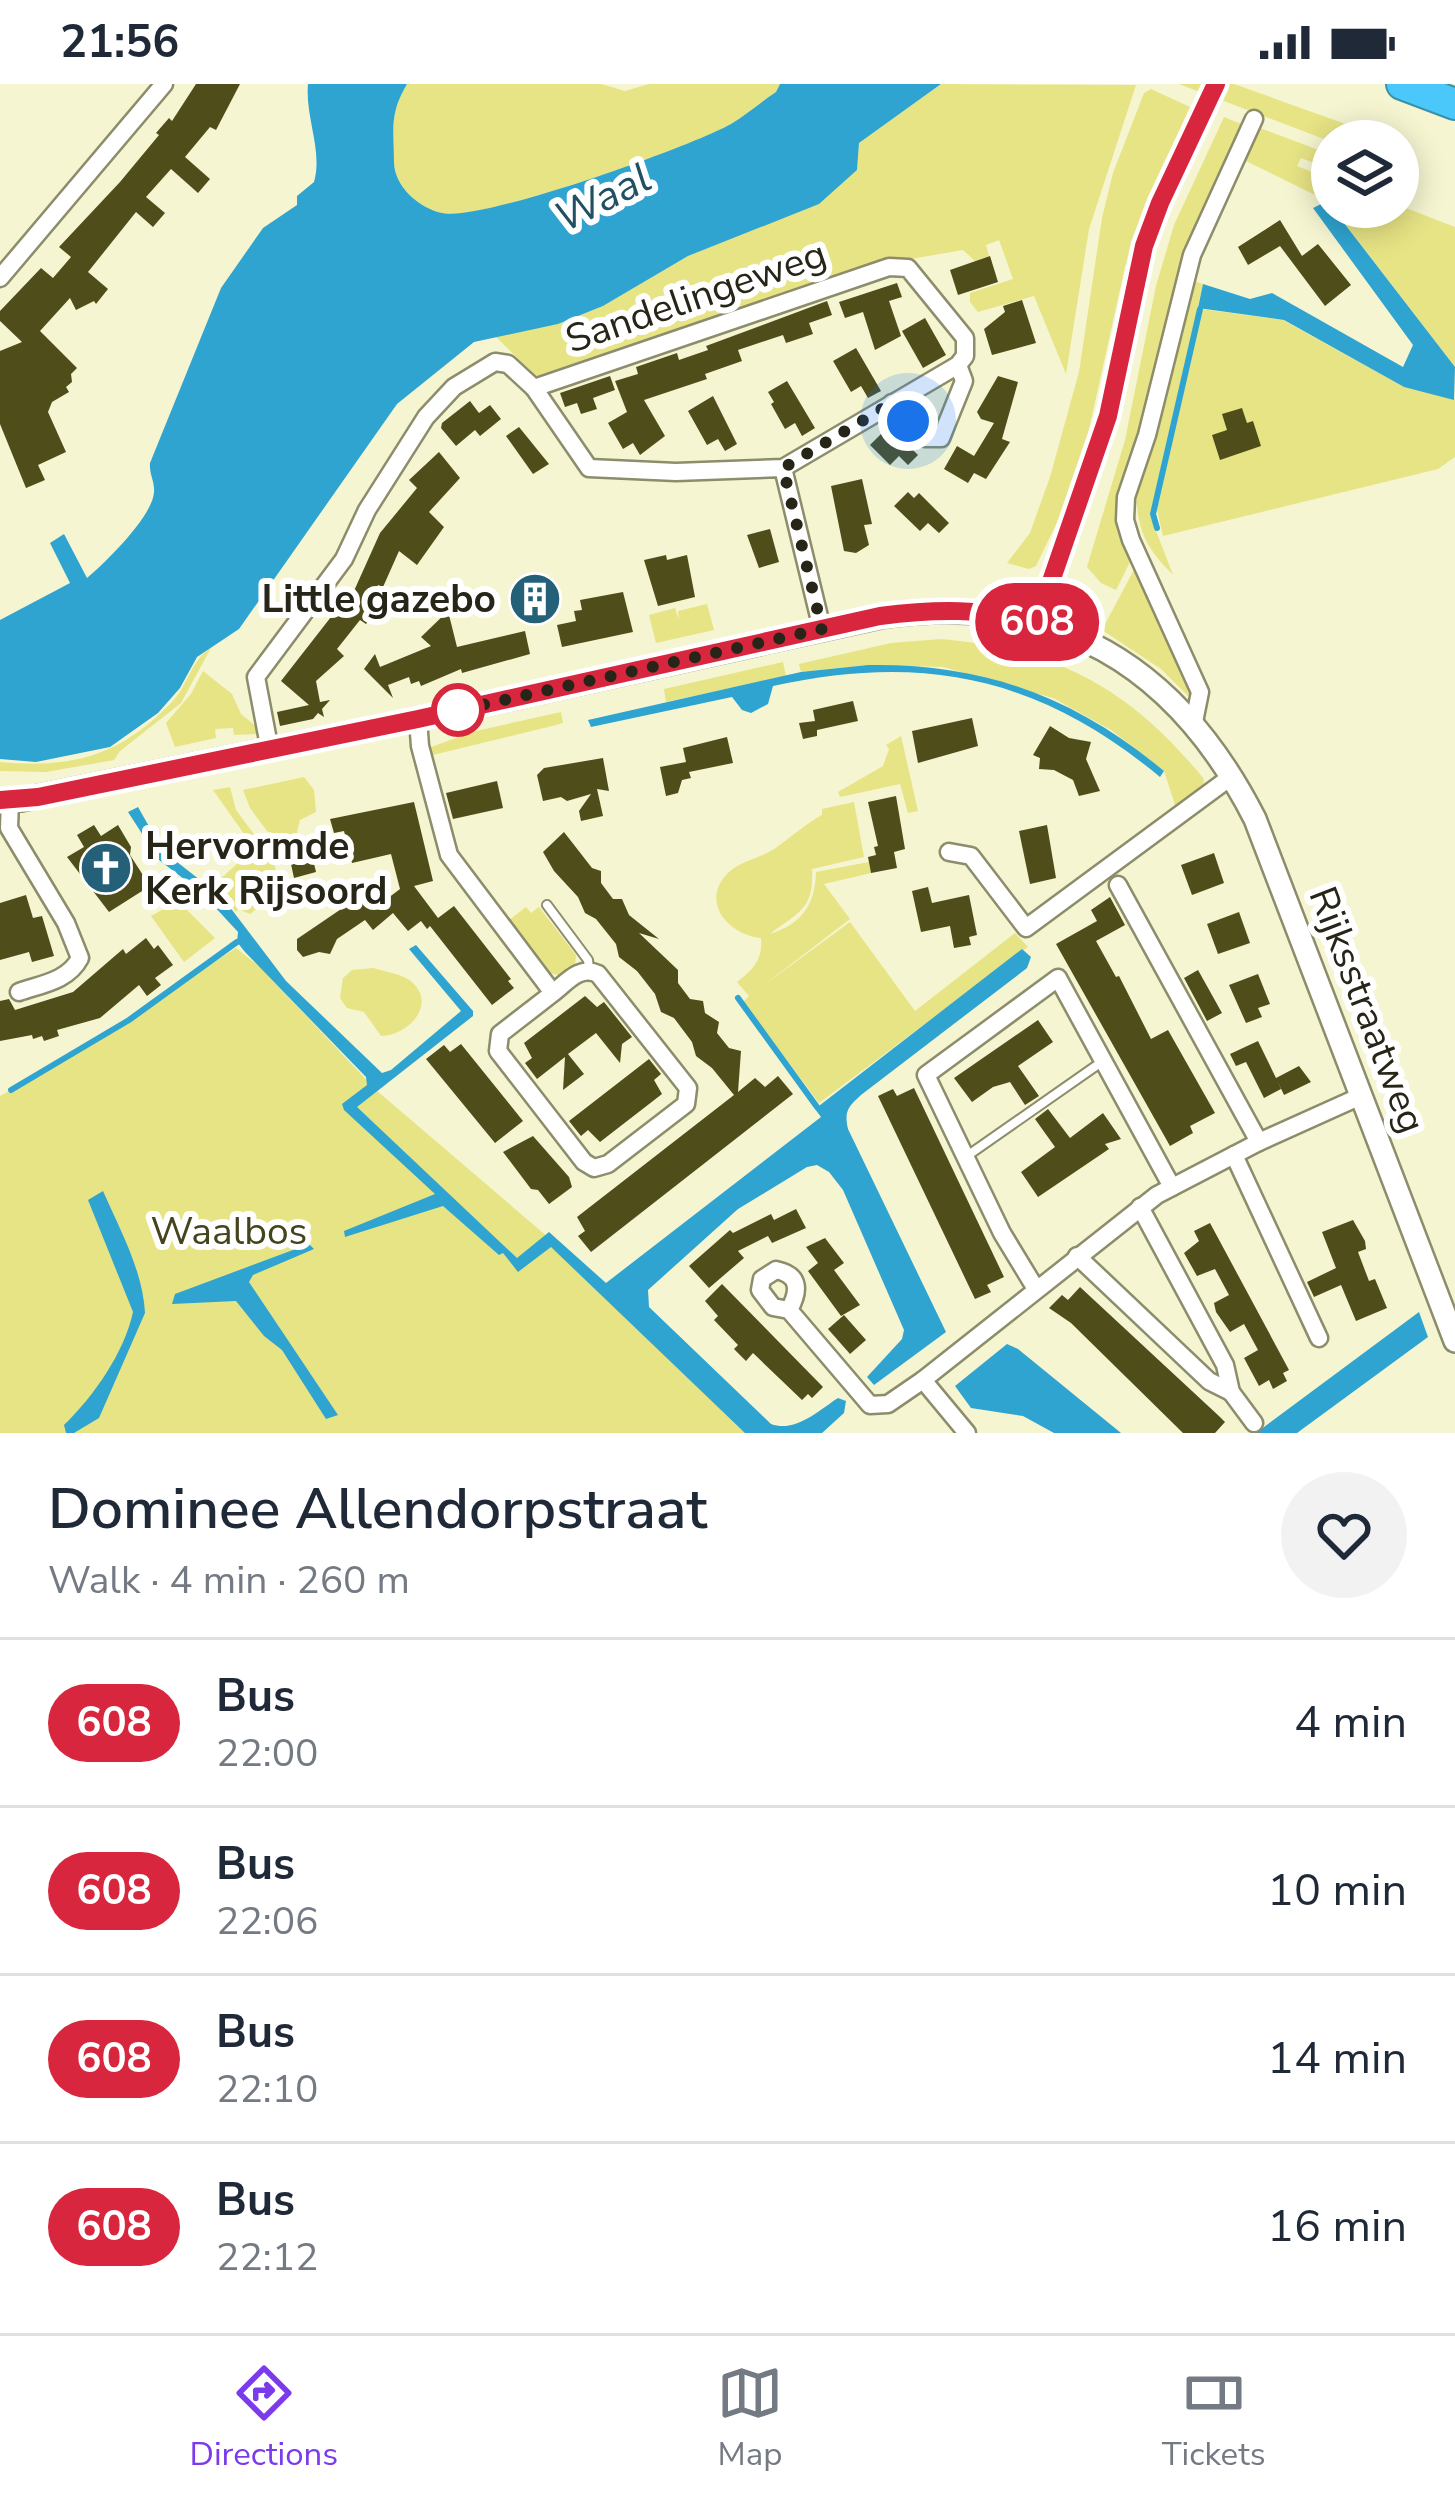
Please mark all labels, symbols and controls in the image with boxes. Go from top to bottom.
text: 21:56 [60,12,179,73]
map controls [1311,120,1419,228]
button: layers [1311,120,1419,228]
water label: Waal [545,150,661,246]
street label: Sandelingeweg [559,228,833,366]
your location [878,391,938,451]
building icon: Little gazebo [507,571,563,627]
place label: Little gazebo [261,573,496,626]
line badge: 608 [968,583,1106,661]
text: 608 [999,593,1075,650]
unlabelled marker [433,685,483,735]
place label: Hervormde Kerk Rijsoord [145,820,387,918]
church icon: Hervormde Kerk Rijsoord [78,840,134,896]
street label: Rijksstraatweg [1296,879,1438,1141]
park label: Waalbos [151,1205,307,1258]
text: Dominee Allendorpstraat [48,1470,707,1548]
button: heart [1281,1472,1407,1598]
text: Walk · 4 min · 260 m [48,1554,410,1607]
text: Bus [216,1666,295,1727]
text: 4 min [1294,1692,1407,1753]
text: 608 [76,1694,152,1751]
text: 22:00 [216,1727,319,1780]
text: Bus [216,1834,295,1895]
text: 10 min [1267,1860,1407,1921]
text: 608 [76,1862,152,1919]
text: 22:06 [216,1895,319,1948]
text: Bus [216,2002,295,2063]
text: 14 min [1267,2028,1407,2089]
text: 608 [76,2030,152,2087]
text: 22:10 [216,2063,319,2116]
text: Bus [216,2170,295,2231]
text: 16 min [1267,2196,1407,2257]
text: 608 [76,2198,152,2255]
text: 22:12 [216,2231,319,2284]
tab: Directions [189,2360,338,2477]
tab: Map [717,2360,783,2477]
tab: Tickets [1162,2360,1266,2477]

